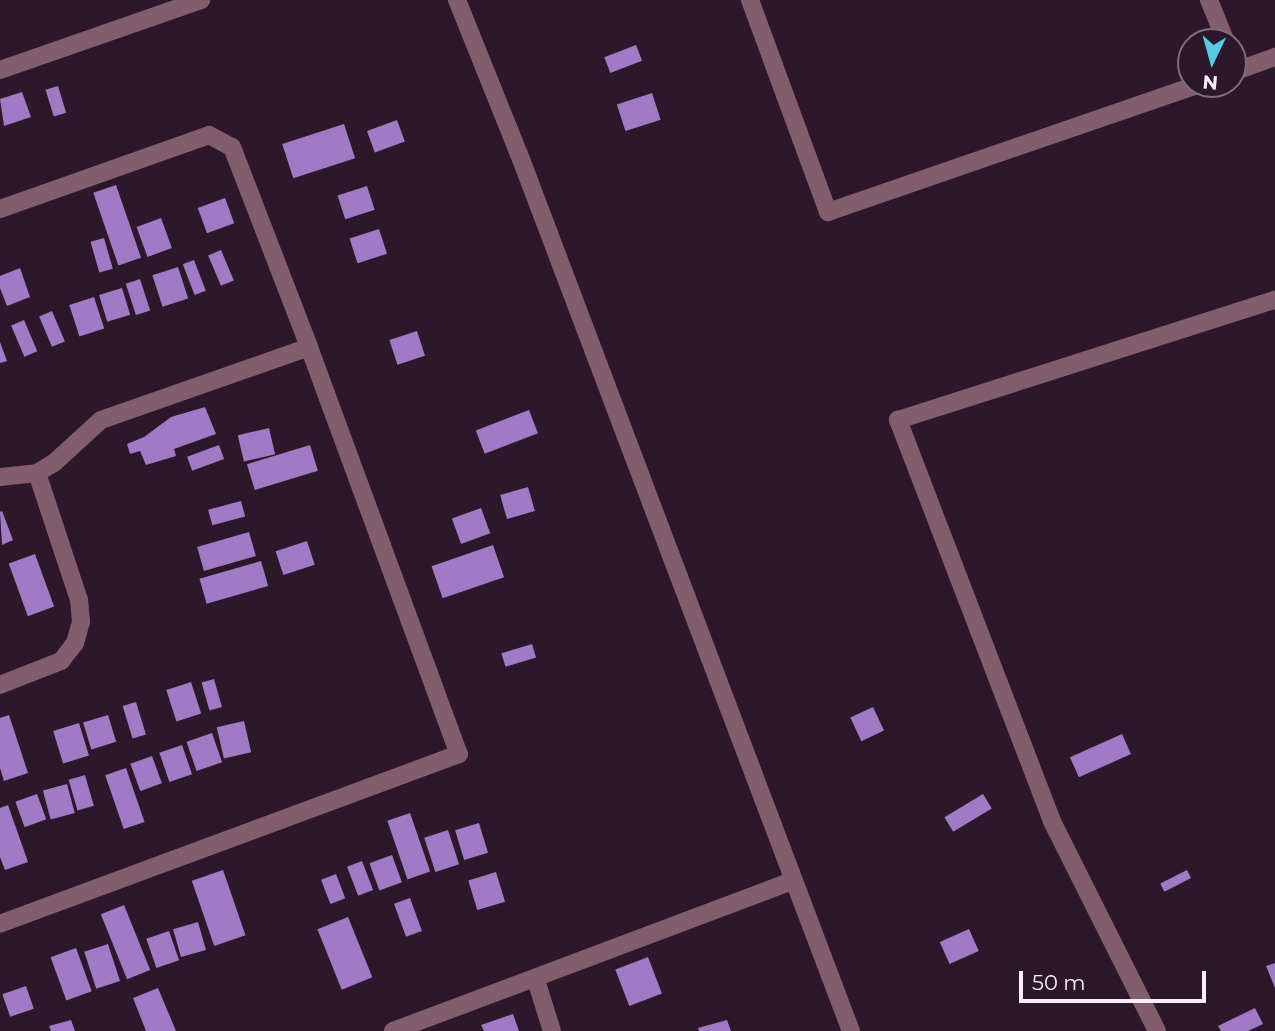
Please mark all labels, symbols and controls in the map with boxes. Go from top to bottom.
north arrow [1177,28,1247,98]
text: N [1202,70,1219,95]
scale bar [1023,958,1210,1002]
text: 50 m [1032,970,1086,995]

